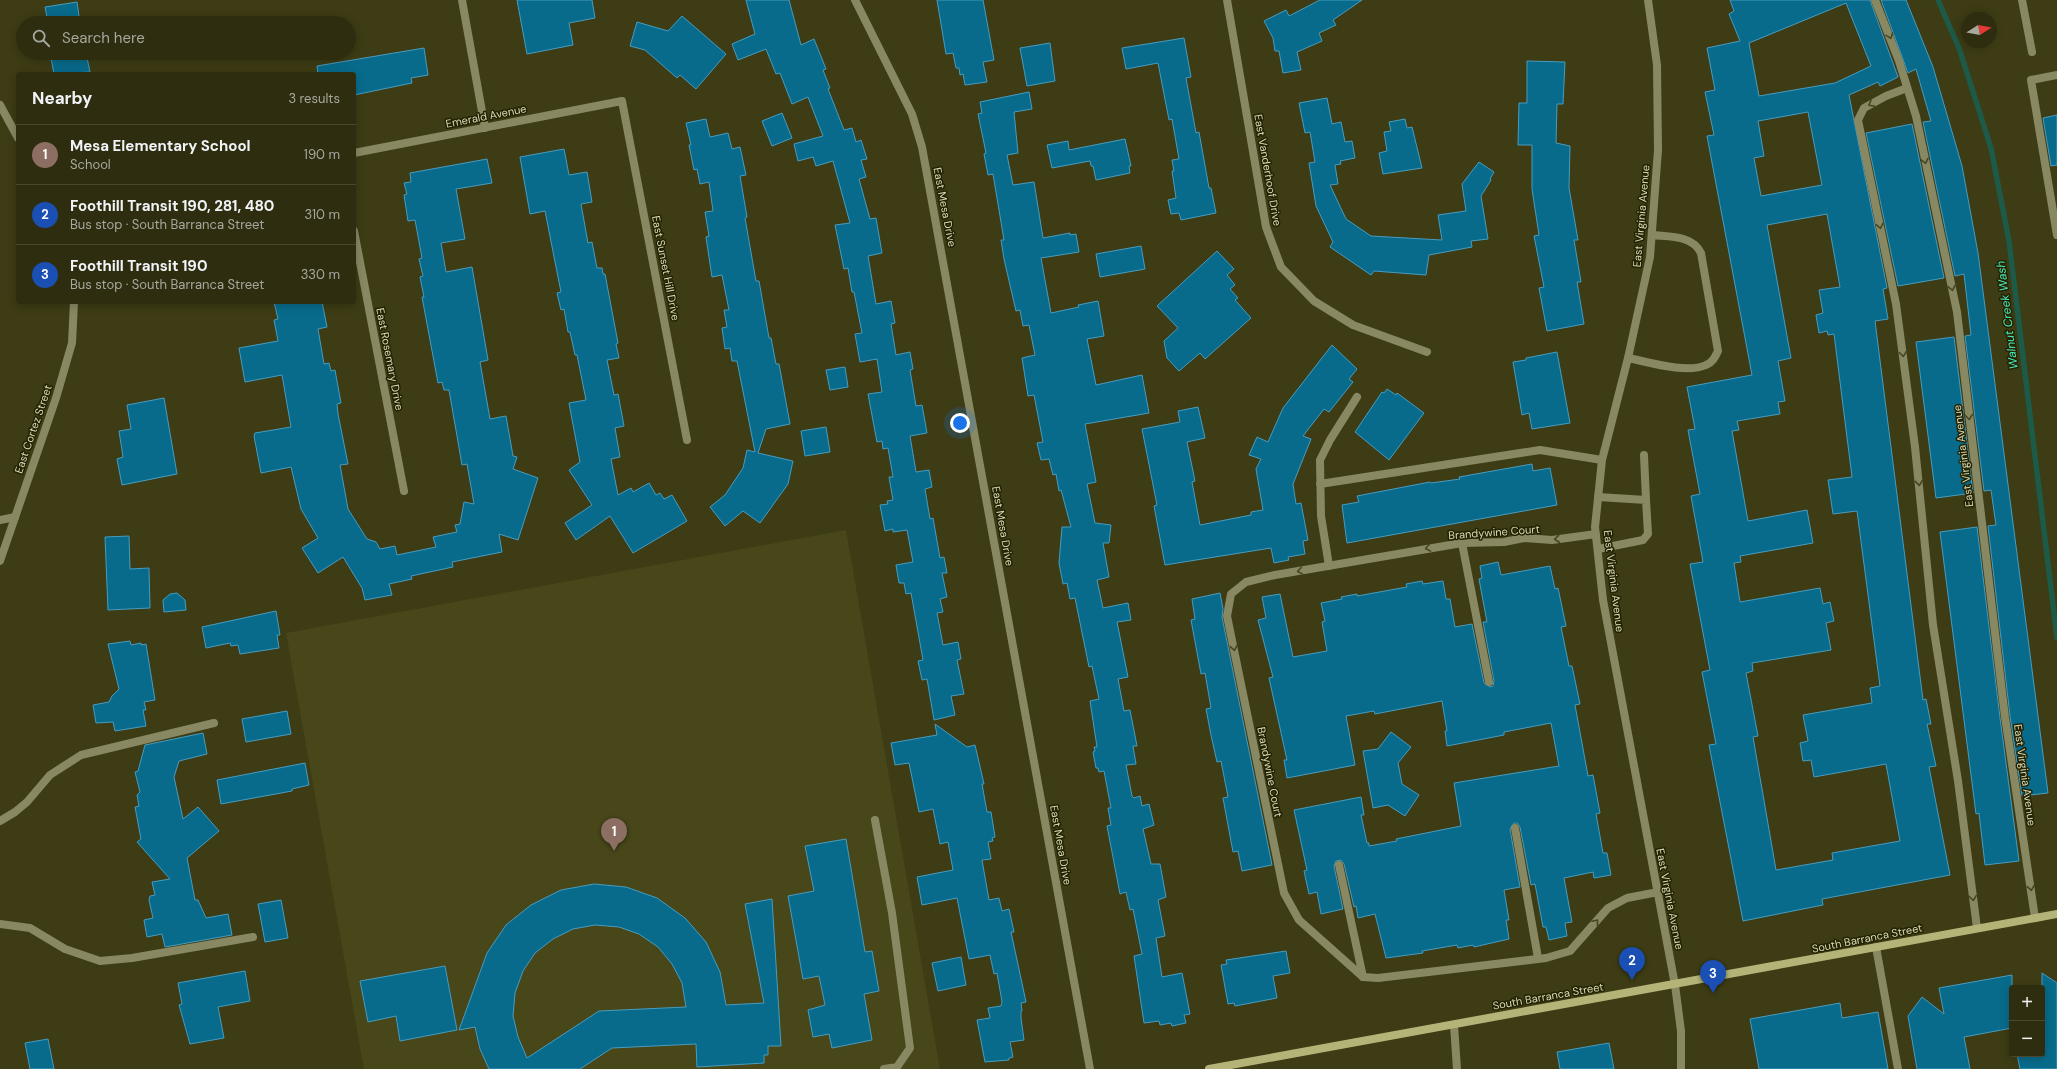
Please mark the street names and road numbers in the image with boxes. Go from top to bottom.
street label: Emerald Avenue [444,101,528,131]
street label: East Vanderhoof Drive [1251,113,1285,227]
street label: East Virginia Avenue [1630,164,1652,268]
street label: East Mesa Drive [930,166,960,248]
street label: East Sunset Hill Drive [649,214,683,322]
street label: East Rosemary Drive [373,307,407,411]
street label: East Cortez Street [11,383,55,475]
street label: East Virginia Avenue [1950,404,1976,508]
street label: East Mesa Drive [989,485,1017,567]
street label: Brandywine Court [1448,522,1540,542]
street label: East Virginia Avenue [1601,529,1627,633]
street label: East Virginia Avenue [2011,723,2039,827]
street label: Brandywine Court [1254,726,1286,818]
street label: East Mesa Drive [1047,804,1075,886]
street label: East Virginia Avenue [1653,847,1687,951]
street label: South Barranca Street [1811,920,1923,956]
street label: South Barranca Street [1492,979,1604,1013]

